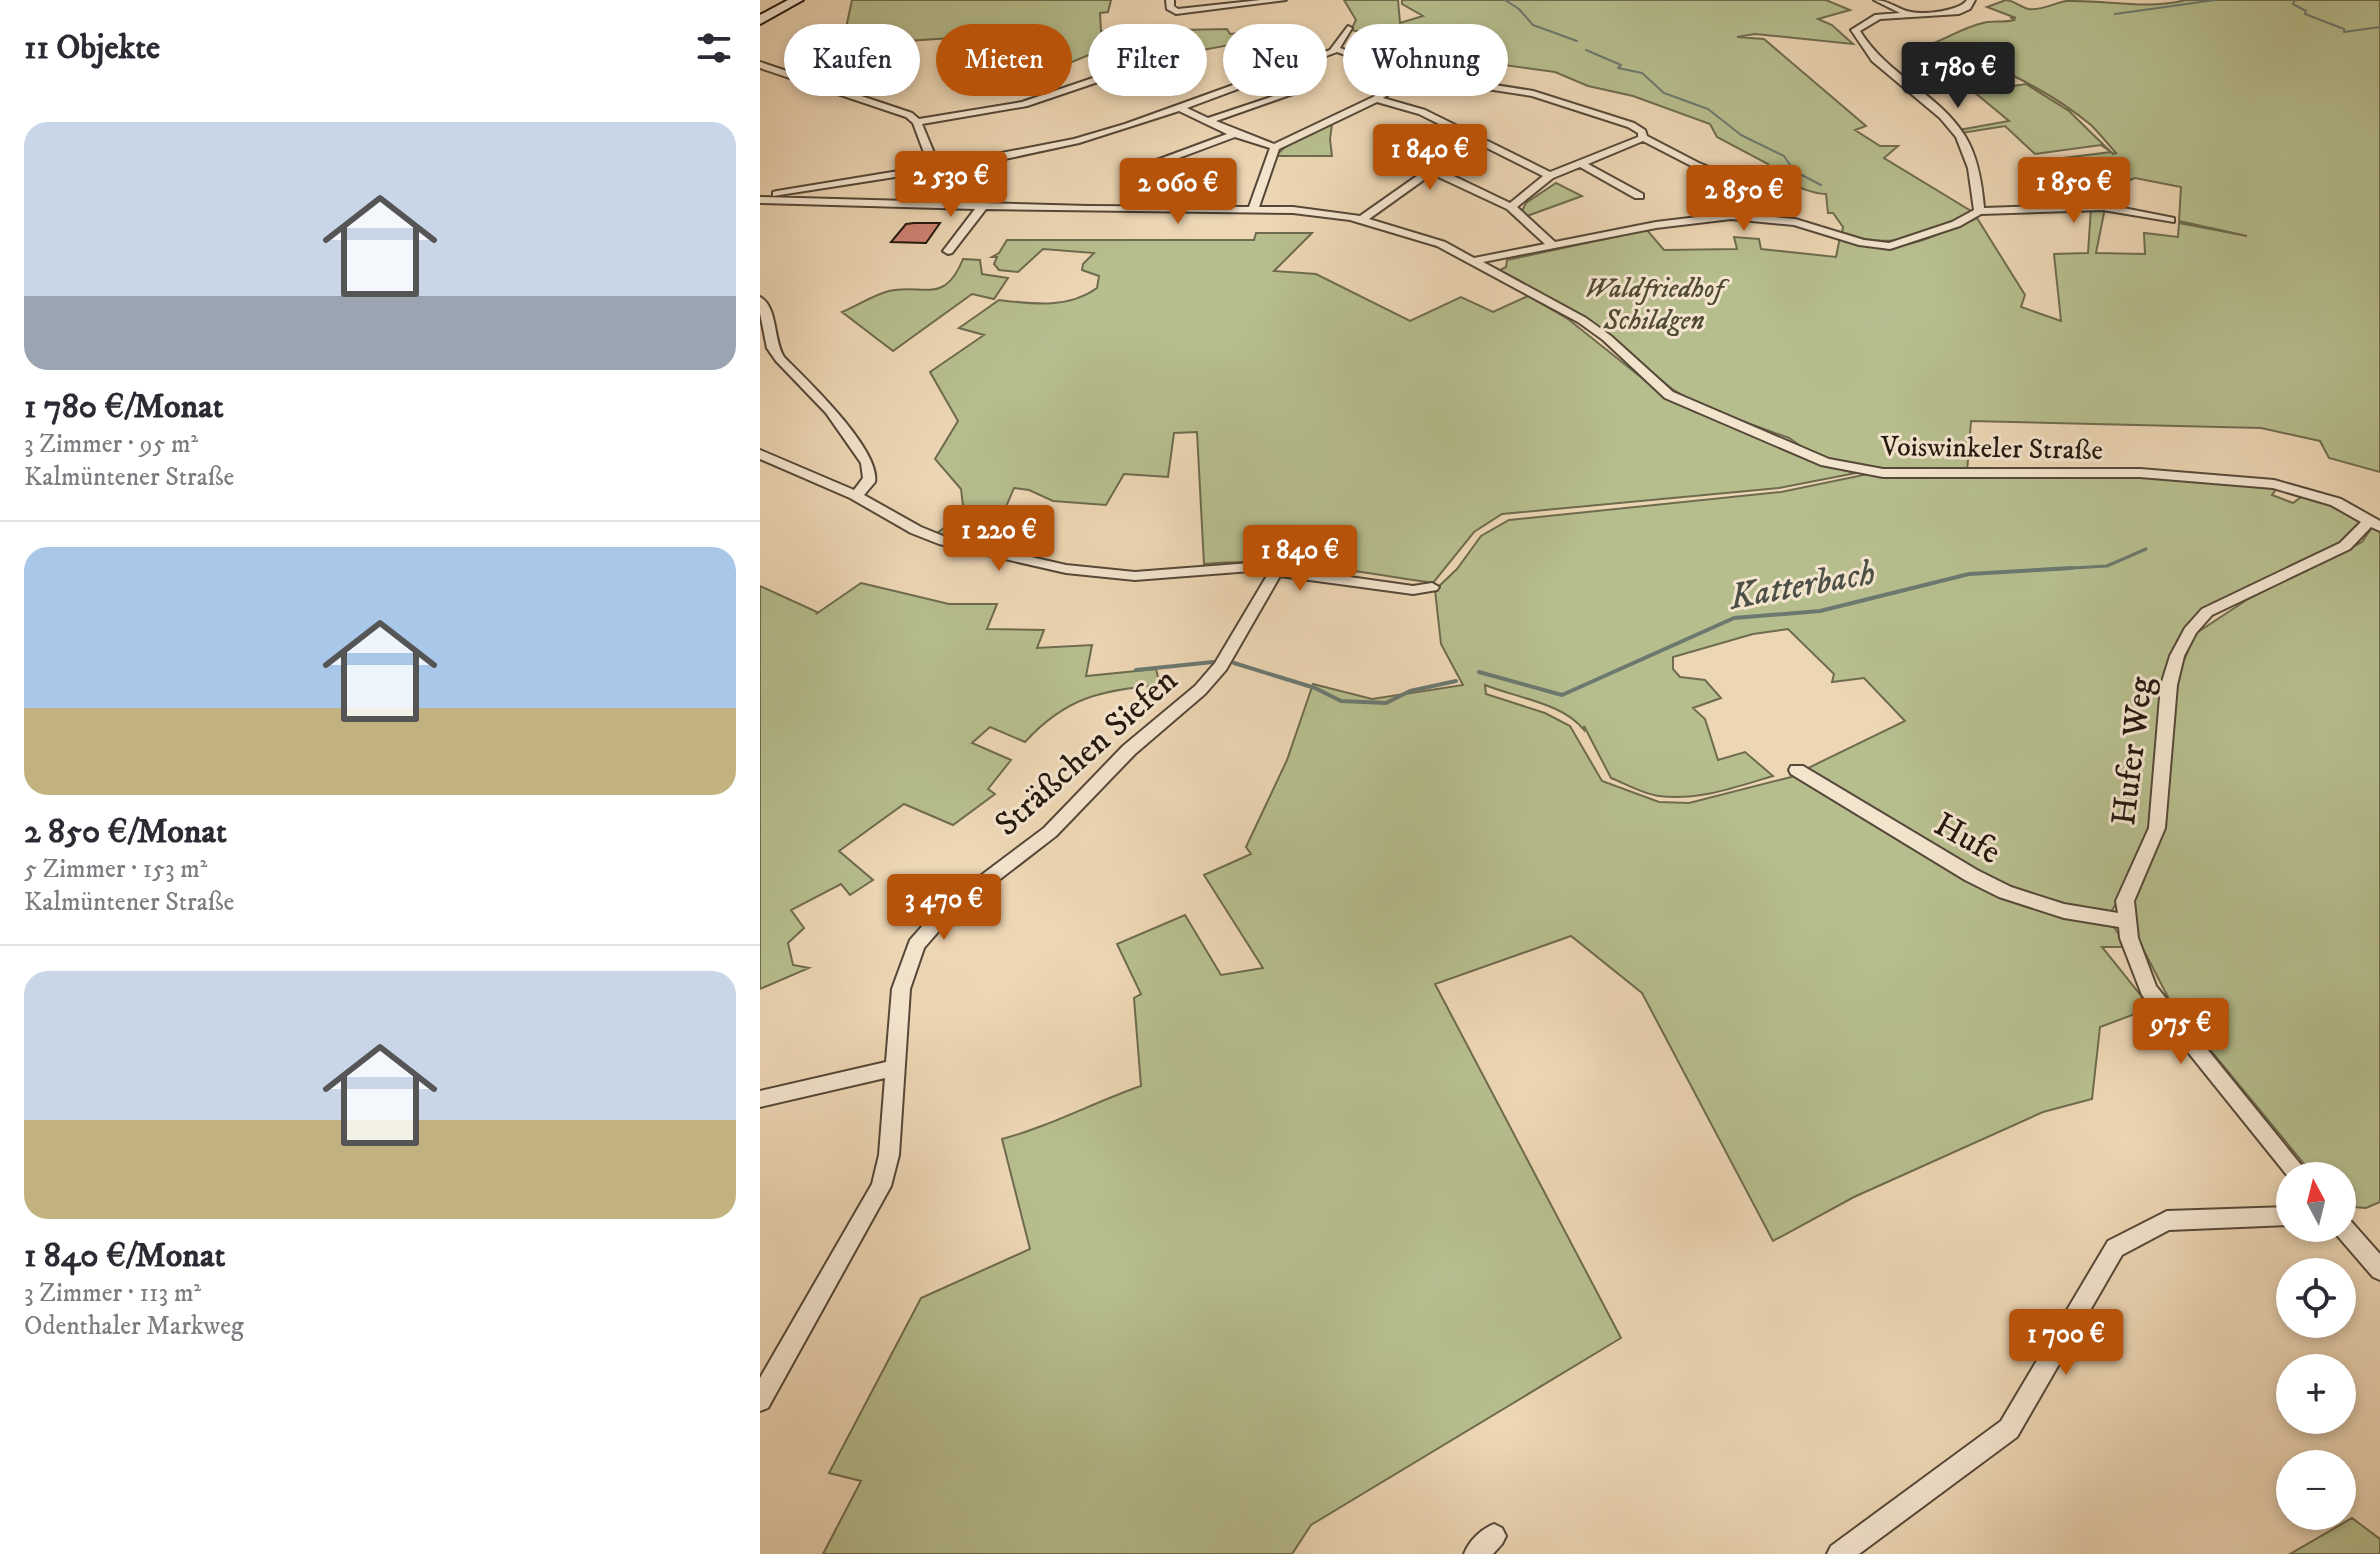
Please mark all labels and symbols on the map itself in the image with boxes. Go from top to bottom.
pin: 1 780 € [1884,42,2032,110]
pin: 1 840 € [1356,124,1504,192]
pin: 2 530 € [877,151,1025,219]
pin: 1 850 € [2000,157,2148,225]
pin: 2 060 € [1104,158,1252,226]
pin: 2 850 € [1670,165,1818,233]
park label: Waldfriedhof Schildgen [1585,271,1730,338]
street label: Voiswinkeler Straße [1880,429,2103,468]
pin: 1 220 € [925,505,1073,573]
pin: 1 840 € [1226,525,1374,593]
water label: Katterbach [1724,551,1879,621]
street label: Sträßchen Siefen [986,659,1186,845]
street label: Hufer Weg [2103,674,2163,828]
street label: Hufe [1927,804,2007,874]
pin: 3 470 € [870,874,1018,942]
pin: 975 € [2125,998,2237,1066]
north arrow [2276,1162,2356,1242]
pin: 1 700 € [1992,1309,2140,1377]

